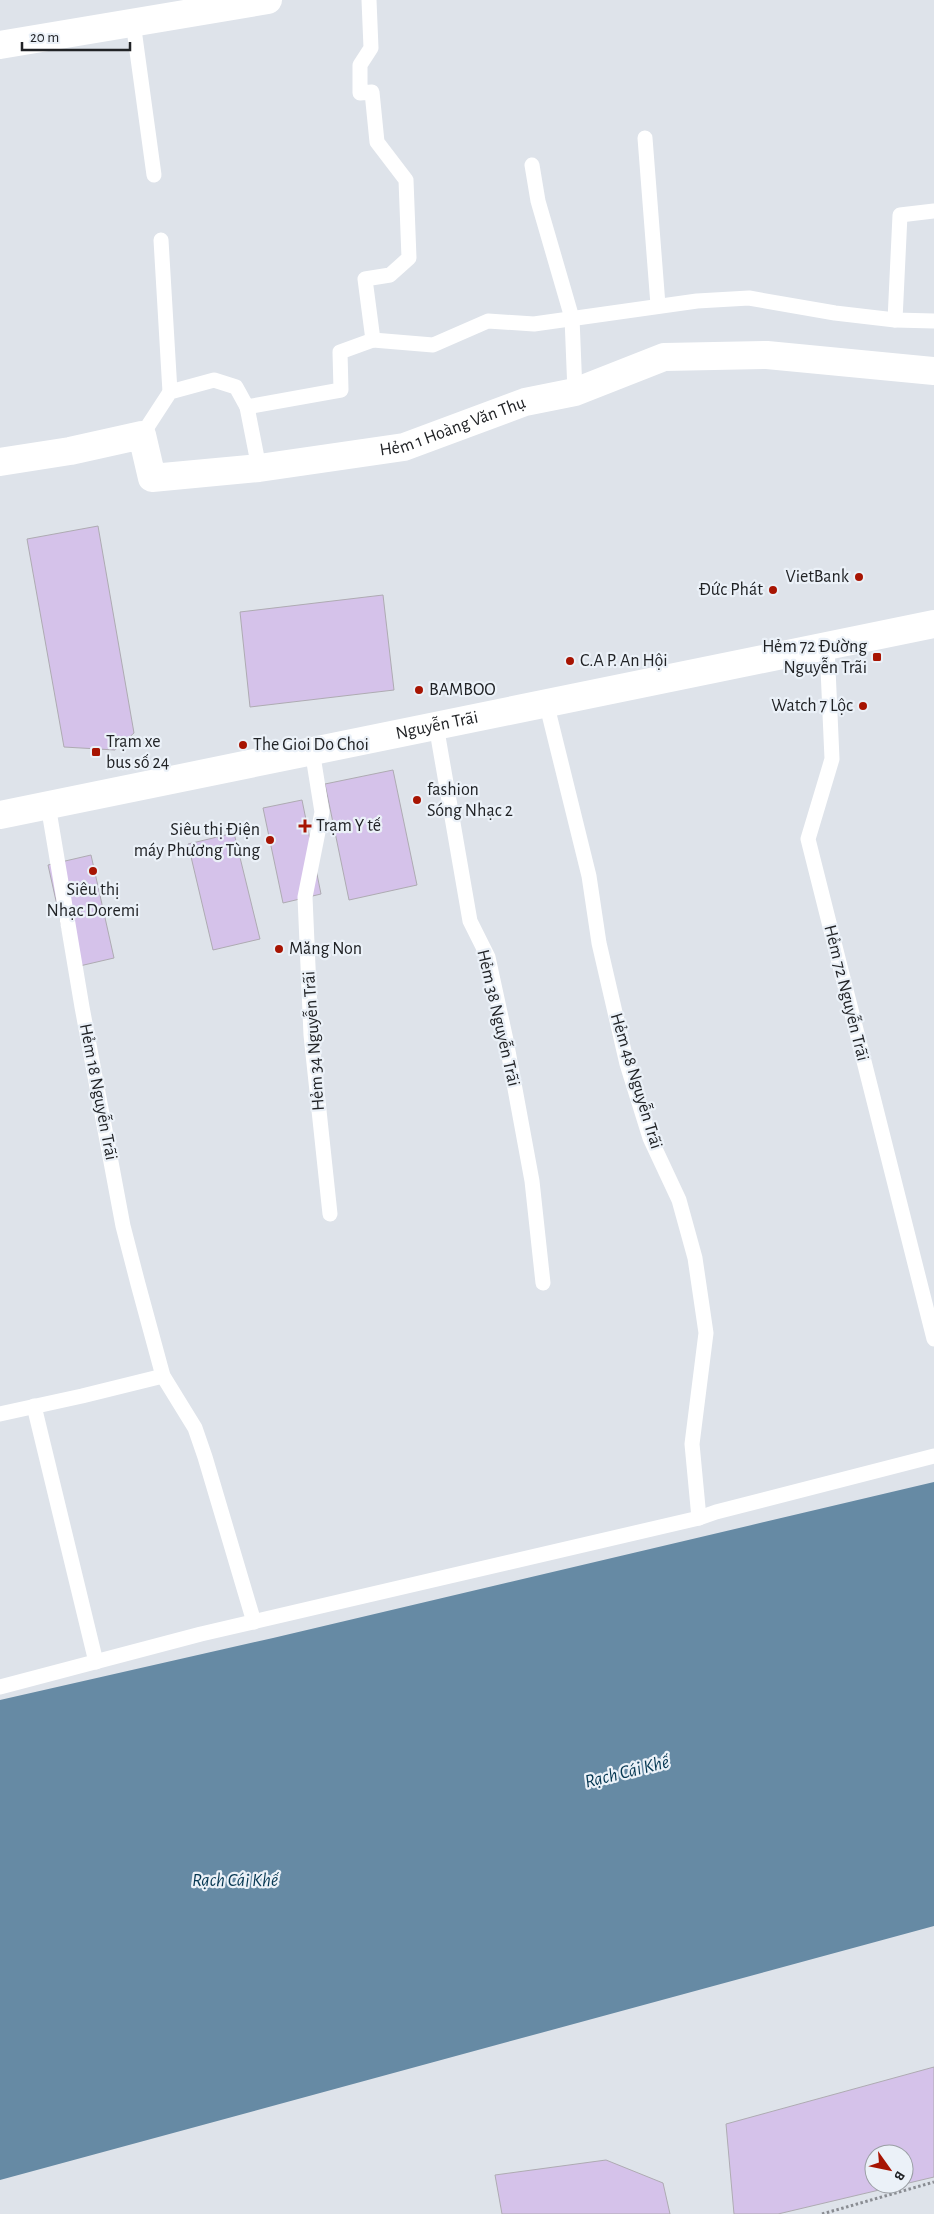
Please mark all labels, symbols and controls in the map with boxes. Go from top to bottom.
scale bar [22,20,130,52]
text: 20 m [30,30,59,45]
street label: Hẻm 1 Hoàng Văn Thụ [378,394,528,459]
place label: VietBank [786,568,850,586]
marker: VietBank [853,571,865,583]
place label: Đức Phát [699,581,763,599]
marker: Đức Phát [767,584,779,596]
place label: Hẻm 72 Đường Nguyễn Trãi [762,638,867,677]
marker: Hẻm 72 Đường Nguyễn Trãi [871,651,883,663]
place label: C.A P. An Hội [580,652,668,670]
marker: C.A P. An Hội [564,655,576,667]
place label: BAMBOO [429,681,496,699]
marker: BAMBOO [413,684,425,696]
place label: Watch 7 Lộc [771,697,853,715]
marker: Watch 7 Lộc [857,700,869,712]
street label: Nguyễn Trãi [394,708,480,743]
place label: Trạm xe bus số 24 [106,733,170,772]
place label: The Gioi Do Choi [253,736,369,754]
marker: The Gioi Do Choi [237,739,249,751]
marker: Trạm xe bus số 24 [90,746,102,758]
place label: fashion Sóng Nhạc 2 [427,781,513,820]
marker: fashion Sóng Nhạc 2 [411,794,423,806]
place label: Trạm Y tế [316,816,381,835]
marker: Trạm Y tế [298,819,312,833]
place label: Siêu thị Điện máy Phương Tùng [134,821,260,860]
marker: Siêu thị Điện máy Phương Tùng [264,834,276,846]
marker: Siêu thị Nhạc Doremi [87,865,99,877]
place label: Siêu thị Nhạc Doremi [47,881,139,920]
street label: Hẻm 72 Nguyễn Trãi [820,923,874,1063]
place label: Măng Non [289,940,362,958]
marker: Măng Non [273,943,285,955]
street label: Hẻm 38 Nguyễn Trãi [473,947,524,1088]
street label: Hẻm 34 Nguyễn Trãi [298,970,328,1112]
street label: Hẻm 48 Nguyễn Trãi [607,1010,667,1151]
street label: Hẻm 18 Nguyễn Trãi [76,1022,122,1162]
water label: Rạch Cái Khế [583,1752,672,1792]
water label: Rạch Cái Khế [192,1871,279,1890]
north arrow [864,2144,914,2194]
text: B [891,2168,907,2183]

